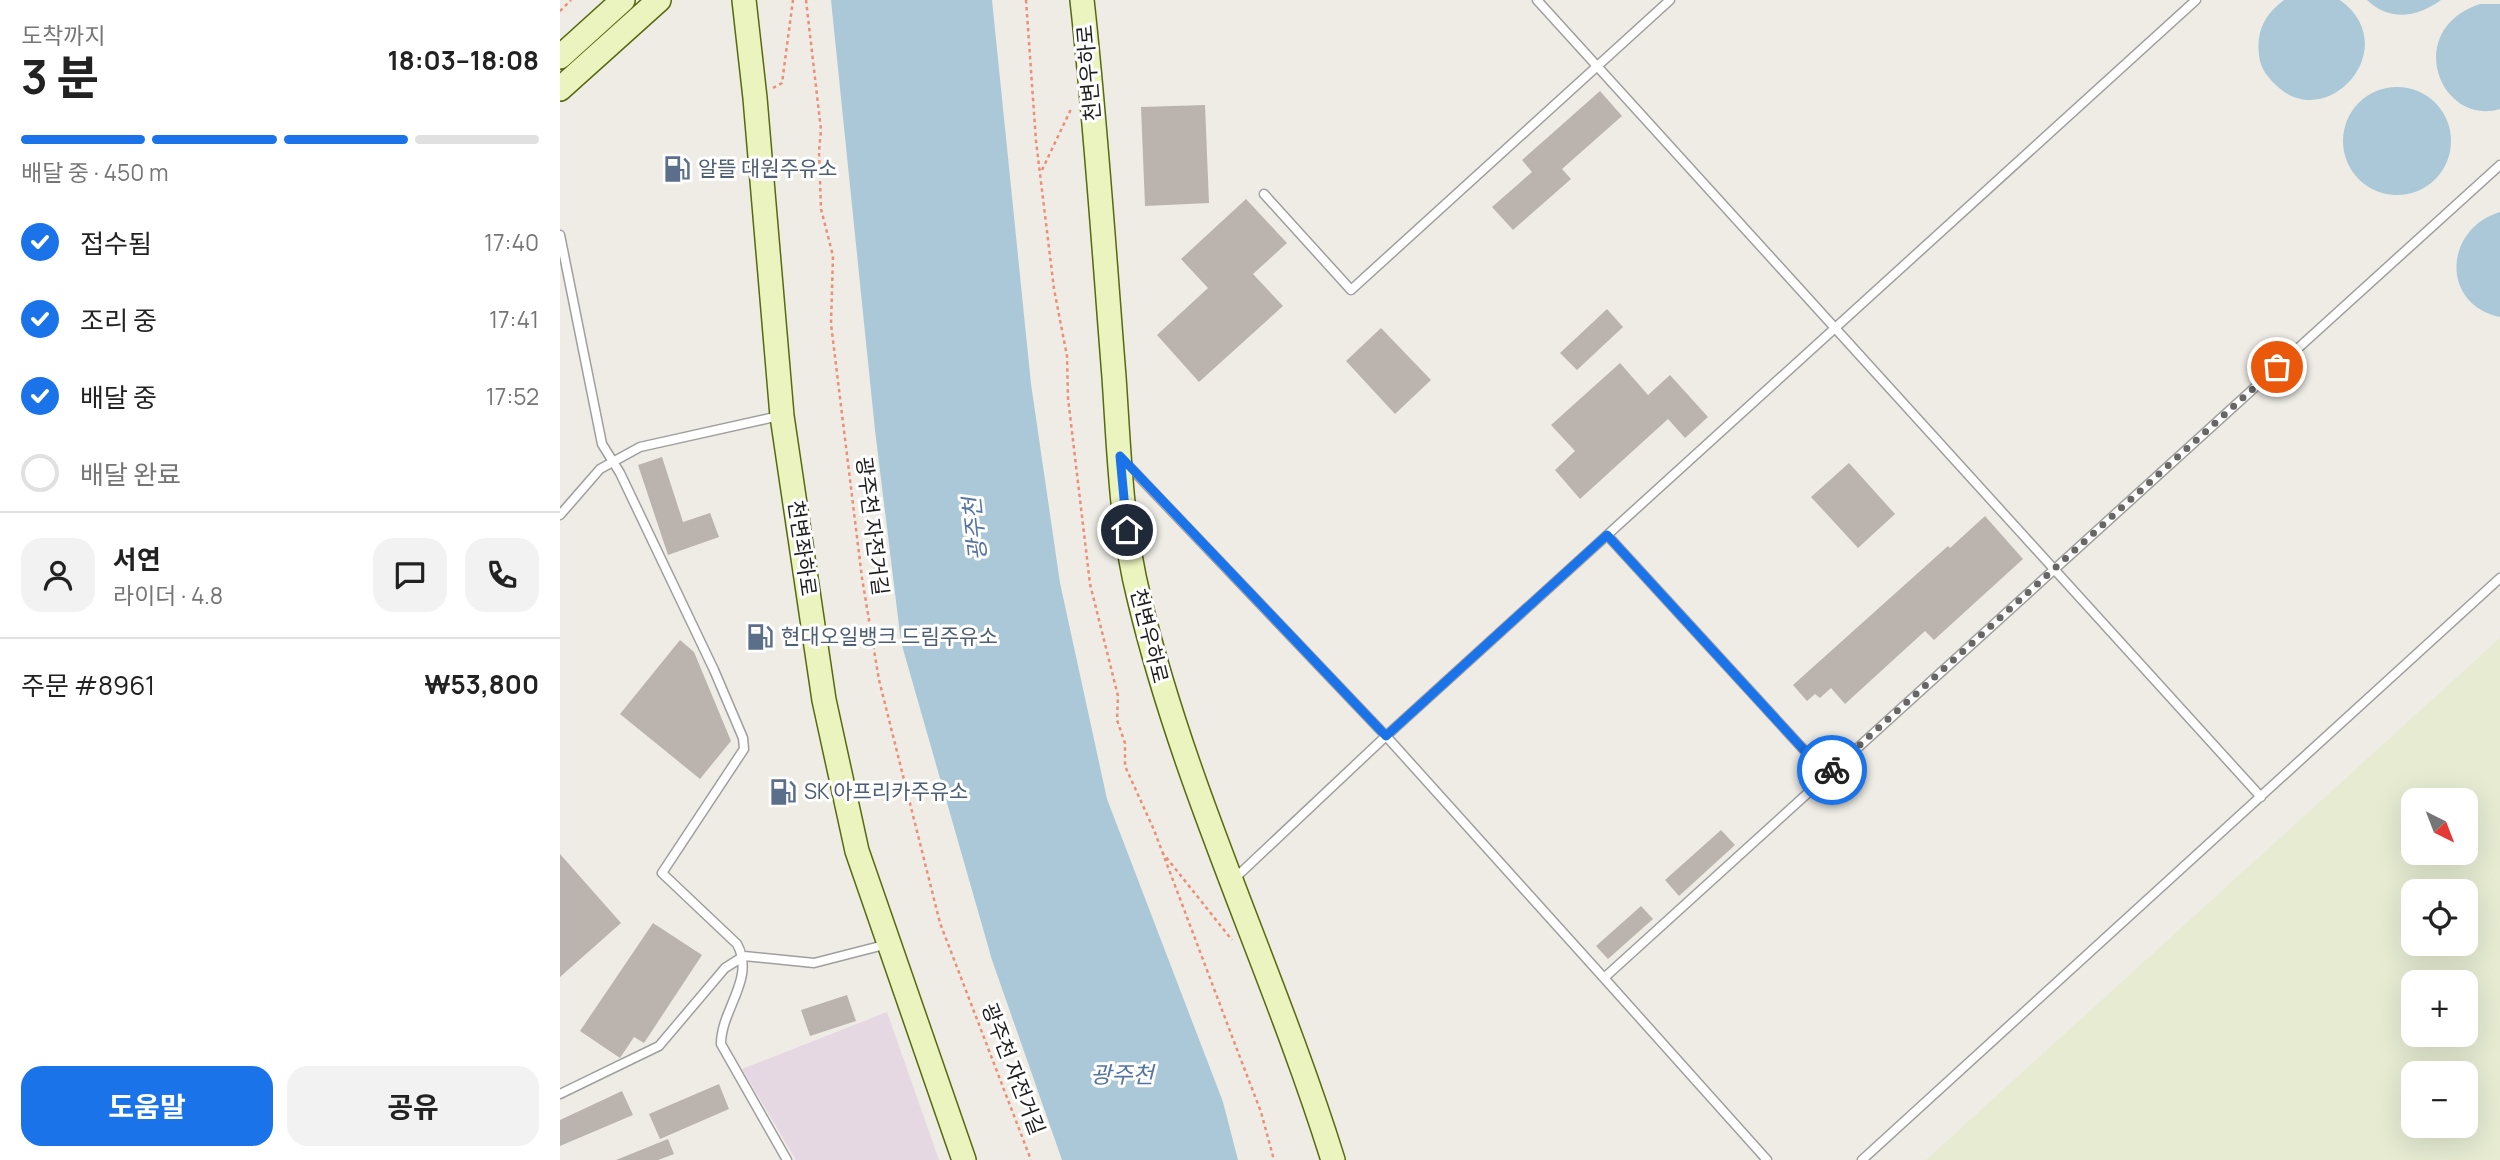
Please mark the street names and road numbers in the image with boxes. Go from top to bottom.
street label: 천변우하로 [1070,24,1106,122]
street label: 광주천 자전거길 [851,455,895,597]
street label: 천변좌하로 [782,498,824,598]
street label: 천변우하로 [1125,586,1175,686]
street label: 광주천 자전거길 [976,999,1052,1139]

